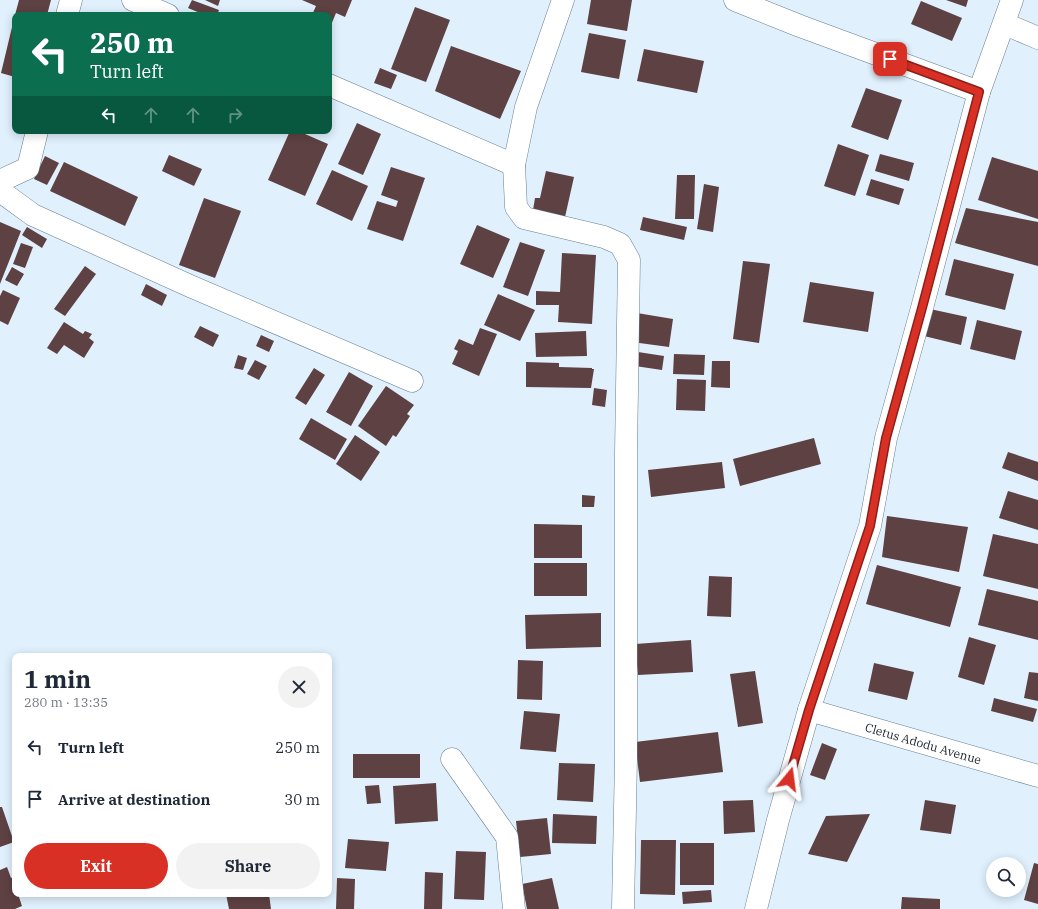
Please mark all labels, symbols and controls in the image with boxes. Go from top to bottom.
text: 250 m [90,24,174,61]
icon: left [24,28,76,80]
pin [873,42,907,76]
icon: arrive [879,48,901,70]
text: Turn left [90,60,164,83]
icon: left [98,104,120,126]
icon: ahead [140,104,162,126]
icon: ahead [182,104,204,126]
icon: right [224,104,246,126]
text: 1 min [24,663,91,695]
button: close [278,666,320,708]
text: 280 m · 13:35 [24,694,108,711]
street label: Cletus Adodu Avenue [863,719,983,767]
icon: left [24,736,46,758]
text: Turn left [58,738,124,757]
text: 250 m [275,738,320,757]
position arrow [768,758,810,800]
icon: arrive [24,788,46,810]
text: Arrive at destination [58,790,210,809]
text: 30 m [284,790,320,809]
button: Exit [24,843,168,889]
button: Share [176,843,320,889]
map controls [986,857,1026,897]
button: search [986,857,1026,897]

